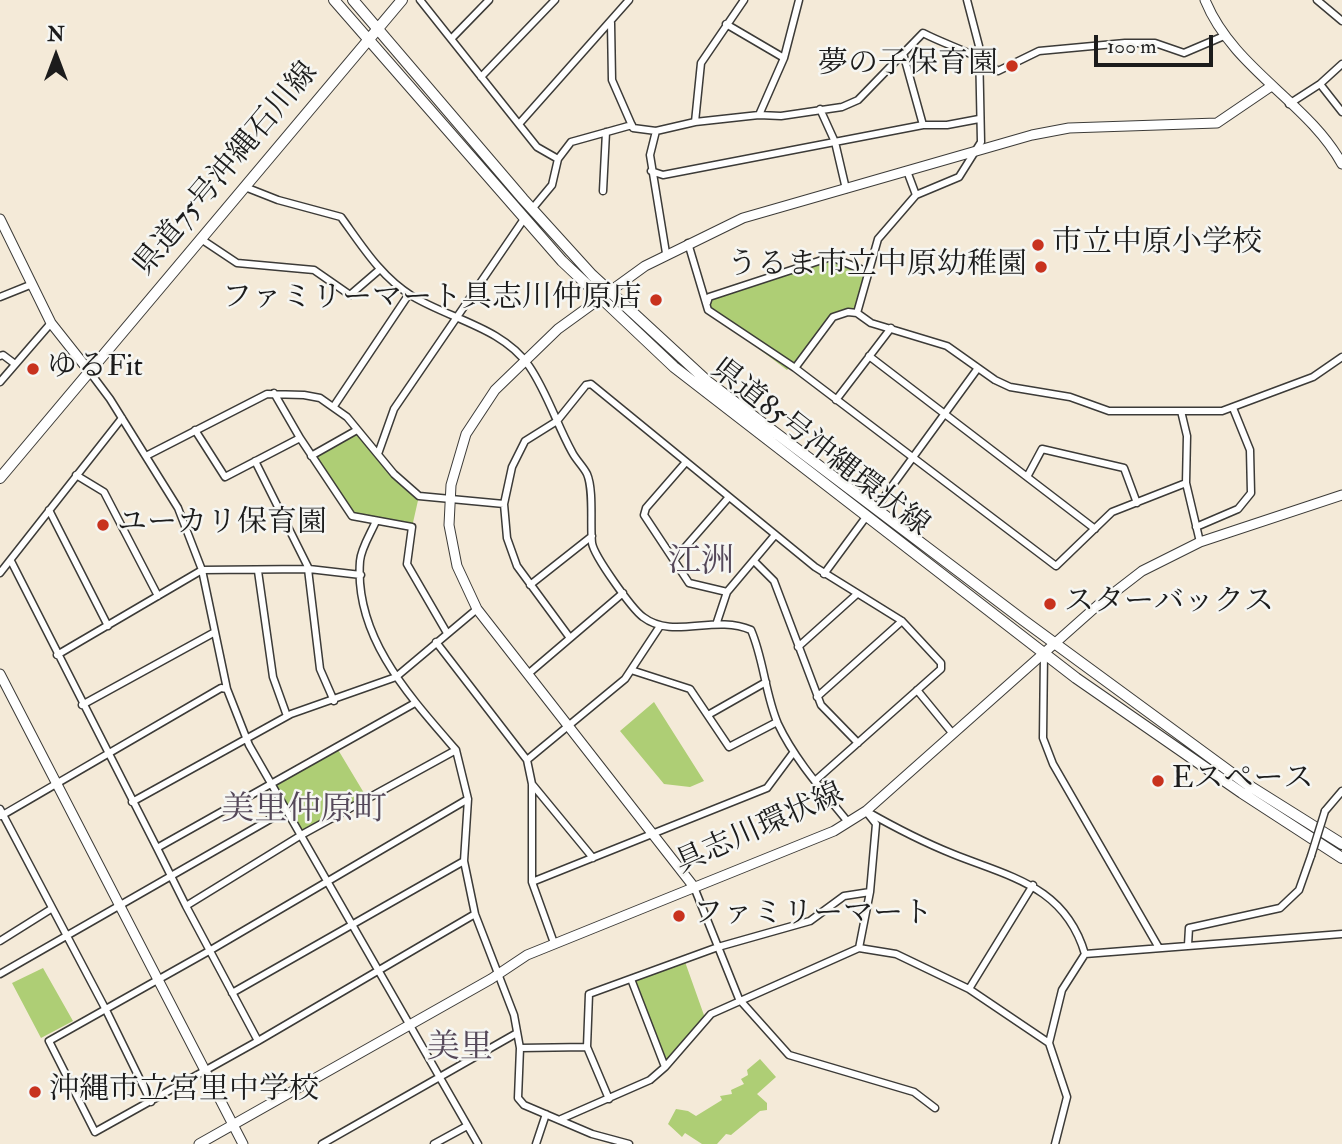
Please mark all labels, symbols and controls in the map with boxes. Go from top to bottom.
north arrow [21,21,91,91]
scale bar [1097,21,1216,65]
text: N [47,23,65,47]
text: 100 m [1107,33,1157,60]
place label: 夢の子保育園 [818,48,998,84]
street label: 県道75号沖縄石川線 [127,56,327,284]
marker: 夢の子保育園 [1004,58,1020,74]
place label: 市立中原小学校 [1052,227,1262,263]
marker: 市立中原小学校 [1030,237,1046,253]
place label: うるま市立中原幼稚園 [727,249,1027,285]
marker: うるま市立中原幼稚園 [1033,259,1049,275]
place label: ファミリーマート具志川仲原店 [222,282,642,318]
marker: ファミリーマート具志川仲原店 [648,292,664,308]
place label: ゆるFit [47,351,143,387]
street label: 県道85号沖縄環状線 [703,353,935,545]
marker: ゆるFit [25,361,41,377]
place label: ユーカリ保育園 [117,507,327,543]
marker: ユーカリ保育園 [95,517,111,533]
district label: 江洲 [668,544,734,584]
place label: スターバックス [1064,586,1274,622]
marker: スターバックス [1042,596,1058,612]
place label: Eスペース [1172,763,1314,799]
marker: Eスペース [1150,773,1166,789]
street label: 具志川環状線 [670,777,850,883]
district label: 美里仲原町 [222,792,386,832]
place label: ファミリーマート [693,898,933,934]
marker: ファミリーマート [671,908,687,924]
district label: 美里 [427,1030,493,1070]
place label: 沖縄市立宮里中学校 [49,1074,319,1110]
marker: 沖縄市立宮里中学校 [27,1084,43,1100]

